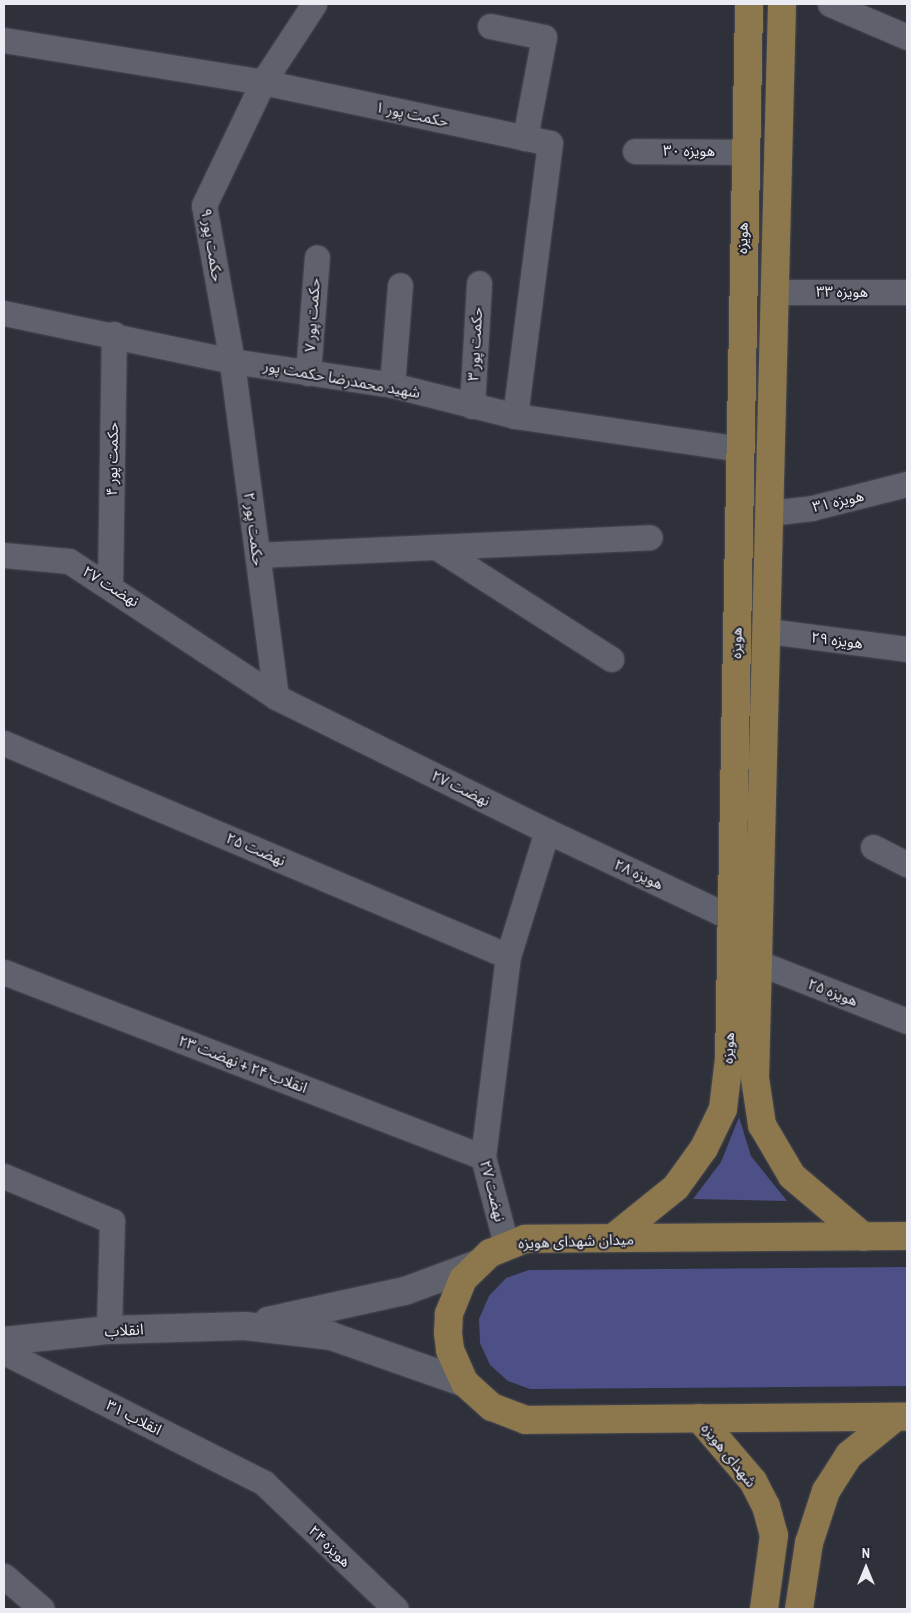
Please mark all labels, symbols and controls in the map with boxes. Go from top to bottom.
street label: حکمت پور ۱ [374,98,450,130]
street label: هویزه ۳۰ [663,142,715,160]
street label: حکمت پور ۹ [197,207,227,283]
street label: هویزه [733,222,751,254]
street label: حکمت پور ۷ [300,277,324,353]
street label: هویزه ۳۳ [816,283,868,301]
street label: حکمت پور ۳ [464,307,486,381]
street label: شهید محمدرضا حکمت پور [262,356,422,402]
street label: حکمت پور ۴ [102,422,122,496]
street label: هویزه ۳۱ [811,486,865,516]
street label: حکمت پور ۲ [241,491,267,567]
street label: نهضت ۲۷ [80,562,142,610]
street label: هویزه [727,627,745,659]
street label: هویزه ۲۹ [810,628,864,652]
street label: نهضت ۲۷ [429,766,493,810]
street label: نهضت ۲۵ [224,828,288,870]
street label: هویزه ۲۸ [612,855,666,893]
street label: هویزه ۲۵ [805,974,861,1010]
street label: انقلاب ۲۴ + نهضت ۲۳ [176,1031,310,1097]
street label: هویزه [718,1032,738,1064]
street label: نهضت ۲۷ [477,1158,509,1224]
street label: میدان شهدای هویزه [518,1230,634,1252]
street label: انقلاب [104,1320,144,1340]
street label: انقلاب ۳۱ [103,1395,165,1439]
street label: شهدای هویزه [698,1419,760,1491]
street label: هویزه ۲۴ [305,1521,355,1571]
north arrow [841,1543,891,1593]
text: N [862,1544,870,1562]

